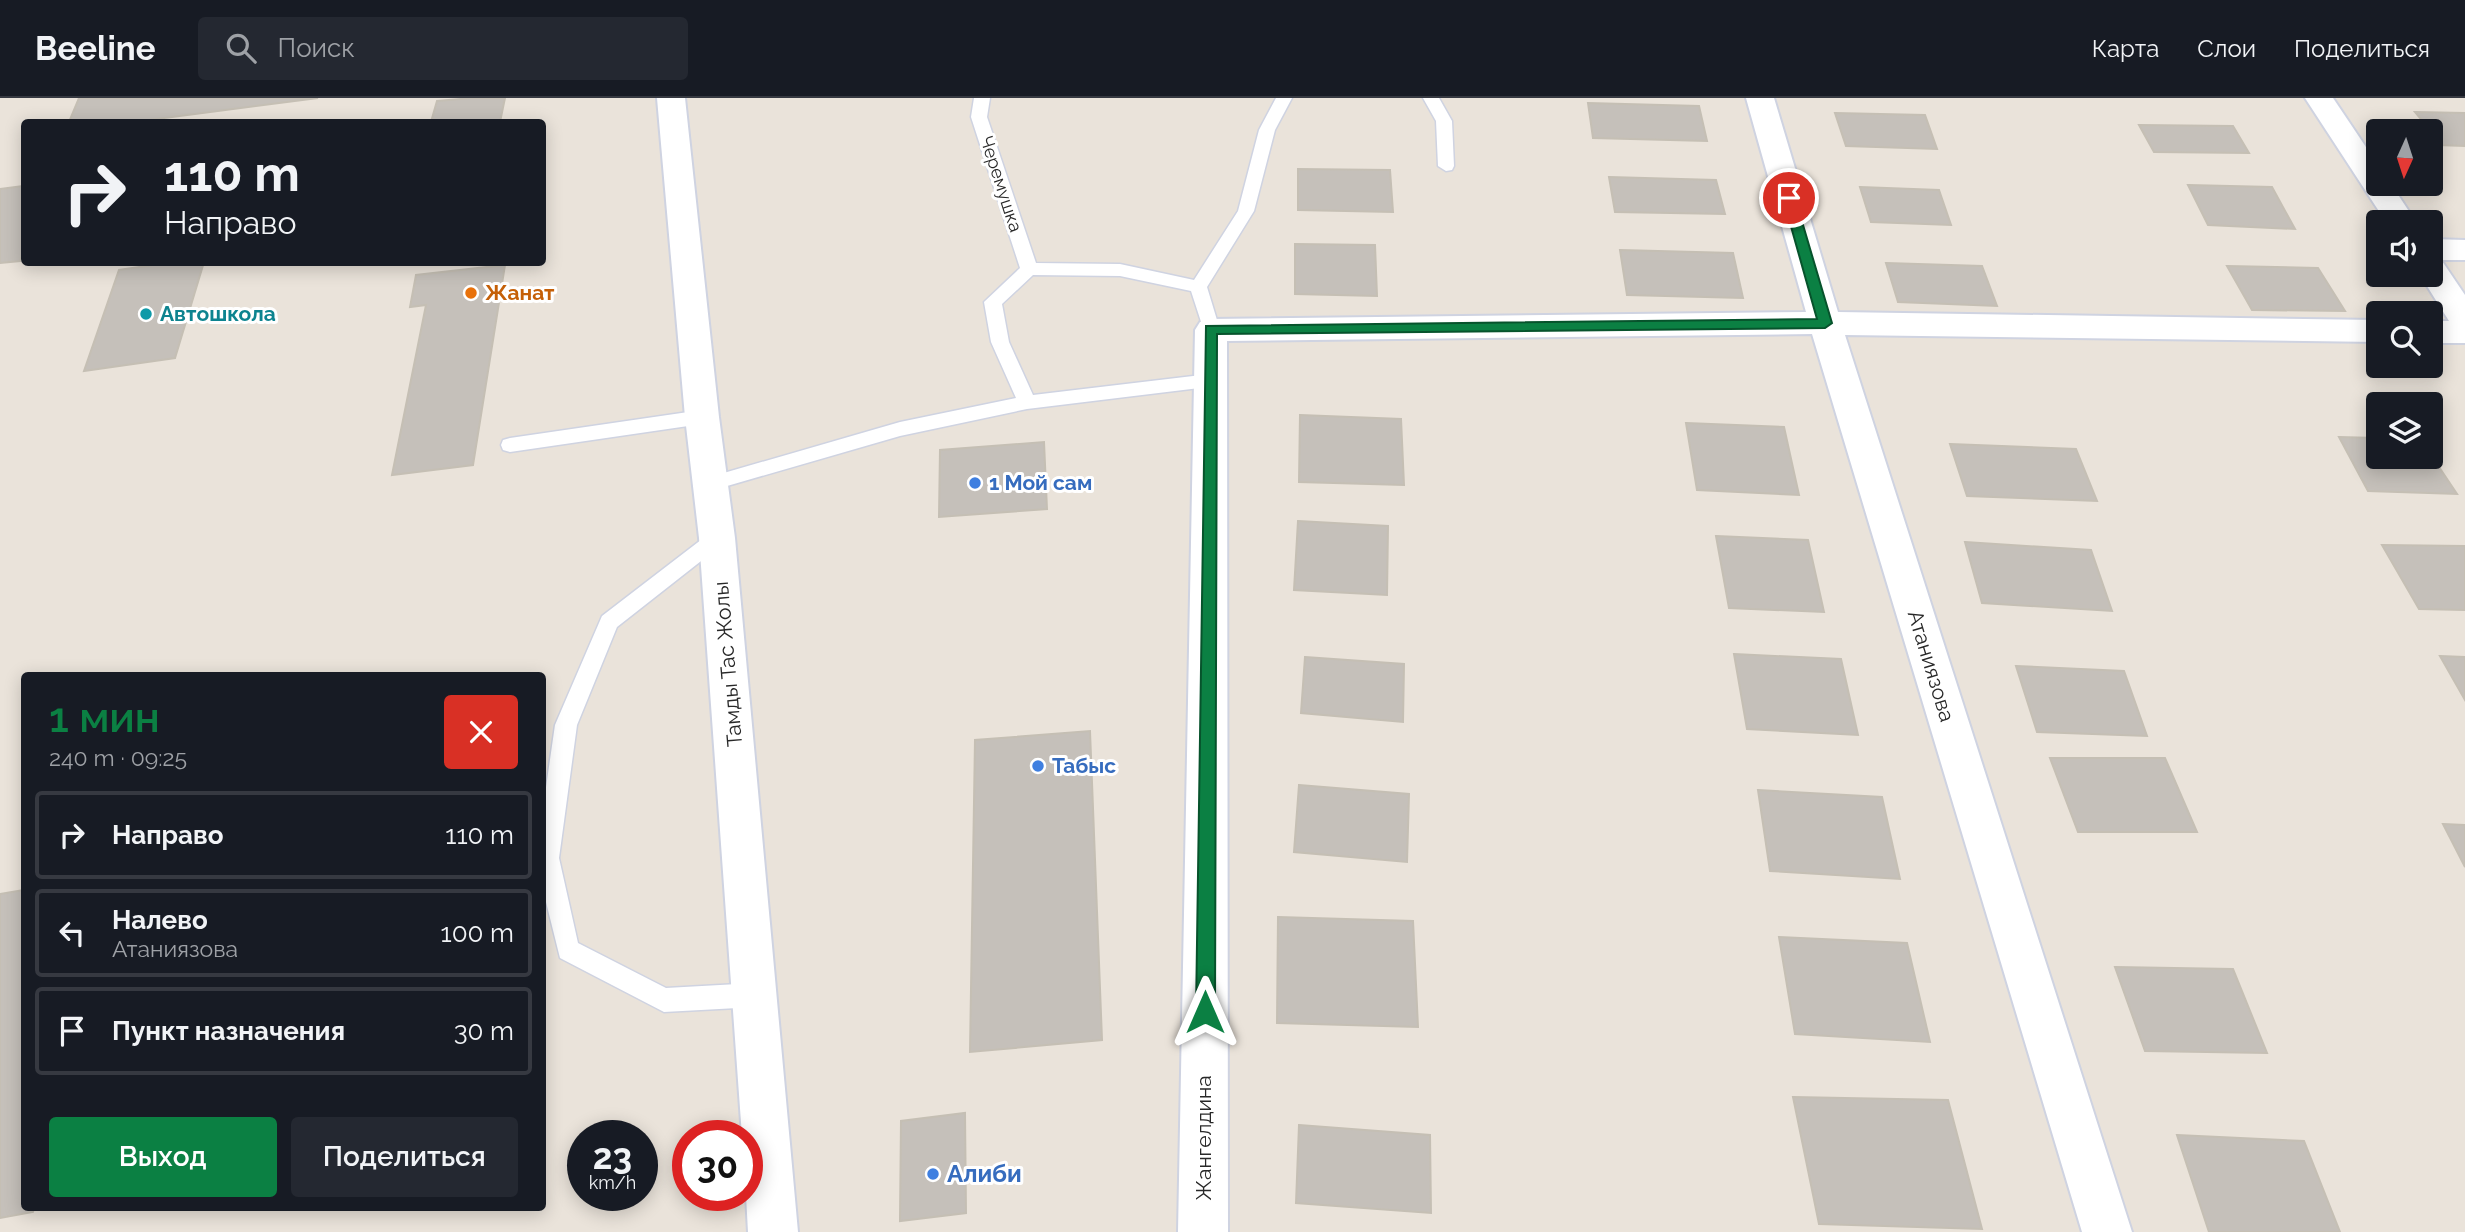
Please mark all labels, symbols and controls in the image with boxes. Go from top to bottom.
search box [198,17,688,80]
text: Beeline [35,29,156,68]
icon: search [222,29,260,67]
text: Поиск [278,33,355,63]
text: Карта [2092,34,2159,63]
text: Слои [2197,34,2256,63]
text: Поделиться [2294,34,2430,63]
north arrow [2366,119,2443,196]
map controls [2366,119,2443,469]
street label: Черемушка [976,133,1027,235]
text: 110 m [164,145,300,202]
icon: right [49,147,140,238]
pin [1759,168,1819,228]
icon: arrive [1770,179,1808,217]
text: Направо [164,204,296,241]
button: sound [2366,210,2443,287]
place label: Жанат [485,280,555,305]
marker: Жанат [463,285,479,301]
place label: Автошкола [160,301,276,326]
button: search [2366,301,2443,378]
marker: Автошкола [138,306,154,322]
button: layers [2366,392,2443,469]
place label: 1 Мой сам [989,470,1092,495]
marker: 1 Мой сам [967,475,983,491]
street label: Тамды Тас Жолы [708,580,747,748]
street label: Атаниязова [1903,607,1960,725]
text: 1 мин [49,693,160,742]
button: close [444,695,518,769]
text: 240 m · 09:25 [49,744,187,771]
place label: Табыс [1052,753,1116,778]
marker: Табыс [1030,758,1046,774]
icon: right [53,816,91,854]
text: Направо [112,820,223,850]
text: 110 m [445,820,514,850]
text: Налево [112,905,208,935]
icon: left [53,914,91,952]
text: 100 m [441,918,514,948]
text: Атаниязова [112,935,238,962]
position arrow [1168,975,1242,1049]
icon: arrive [53,1012,91,1050]
text: Пункт назначения [112,1016,345,1046]
text: 30 m [454,1016,514,1046]
street label: Жангелдина [1191,1075,1216,1201]
button: Выход [49,1117,277,1197]
button: Поделиться [291,1117,518,1197]
speed limit sign: 30 [672,1120,763,1211]
text: 23 [593,1136,632,1177]
place label: Алиби [947,1159,1022,1188]
marker: Алиби [925,1166,941,1182]
text: km/h [589,1172,636,1193]

